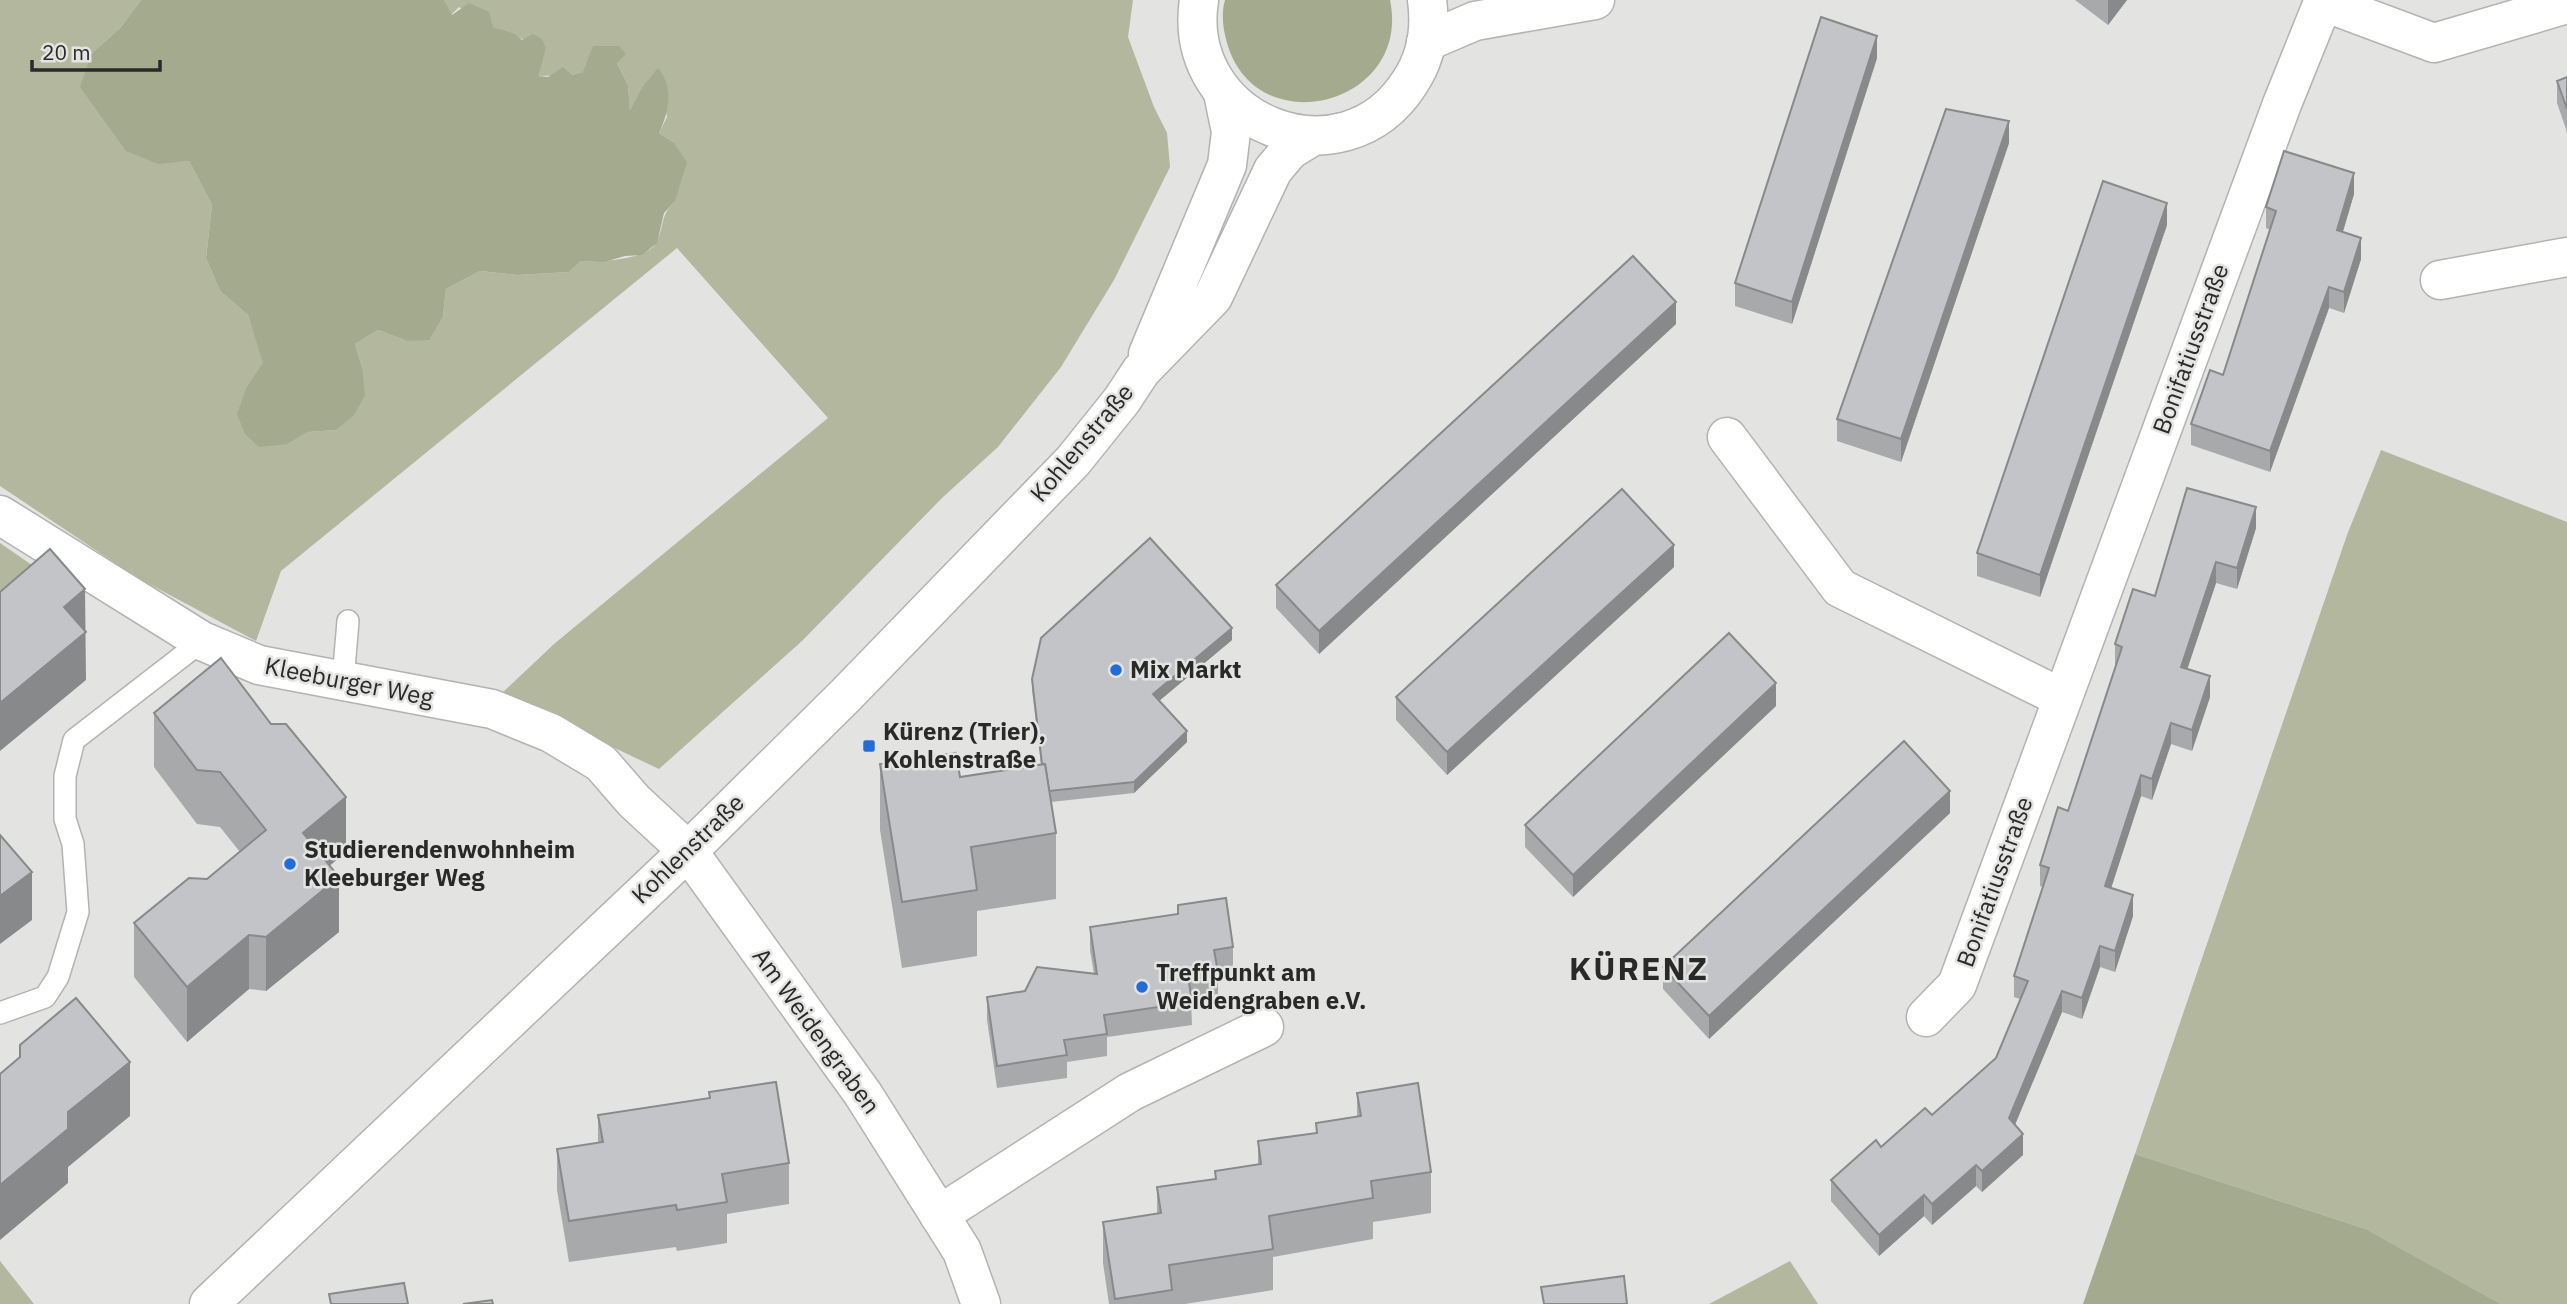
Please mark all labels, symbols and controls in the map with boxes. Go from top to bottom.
scale bar [32,28,159,72]
text: 20 m [42,38,91,66]
street label: Bonifatiusstraße [2144,259,2236,438]
street label: Kohlenstraße [1022,377,1140,508]
street label: Kleeburger Weg [262,649,436,713]
place label: Mix Markt [1130,653,1241,685]
marker: Mix Markt [1108,662,1124,678]
place label: Kürenz (Trier), Kohlenstraße [883,715,1046,775]
marker: Kürenz (Trier), Kohlenstraße [861,738,877,754]
street label: Kohlenstraße [624,786,751,910]
street label: Bonifatiusstraße [1948,792,2040,971]
place label: Studierendenwohnheim Kleeburger Weg [304,833,575,893]
marker: Studierendenwohnheim Kleeburger Weg [282,856,298,872]
street label: Am Weidengraben [746,941,888,1120]
district label: KÜRENZ [1569,947,1709,989]
place label: Treffpunkt am Weidengraben e.V. [1156,956,1367,1016]
marker: Treffpunkt am Weidengraben e.V. [1134,979,1150,995]

